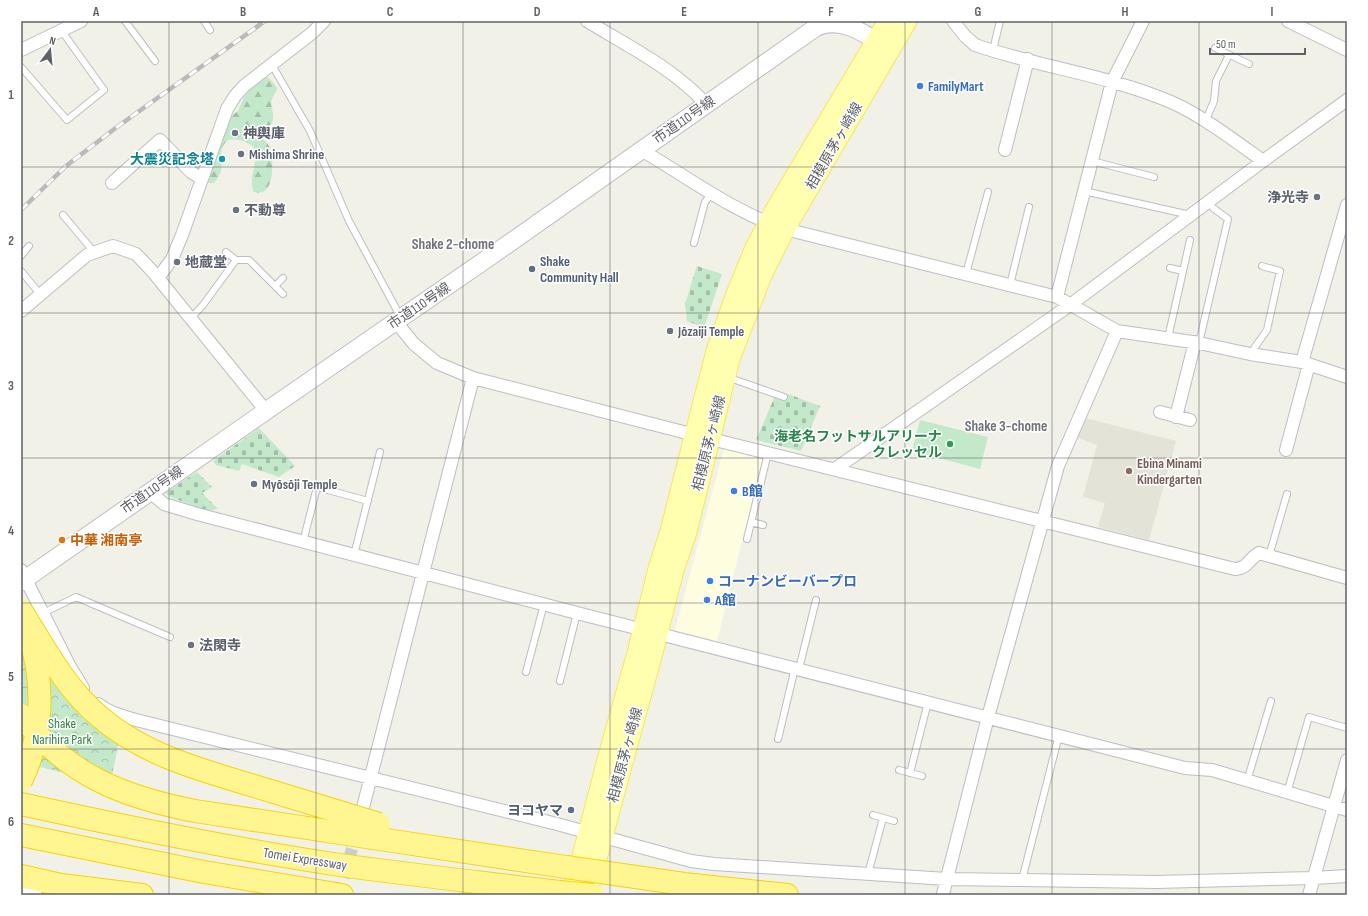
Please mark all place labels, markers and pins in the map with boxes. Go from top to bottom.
place label: FamilyMart [928,78,984,95]
marker: FamilyMart [915,81,925,91]
place label: 神輿庫 [243,125,285,142]
marker: 神輿庫 [230,128,240,138]
place label: Mishima Shrine [249,146,324,163]
marker: Mishima Shrine [236,149,246,159]
place label: 大震災記念塔 [130,151,214,168]
marker: 大震災記念塔 [217,154,227,164]
place label: 浄光寺 [1267,189,1309,206]
marker: 浄光寺 [1312,192,1322,202]
place label: 不動尊 [244,202,286,219]
marker: 不動尊 [231,205,241,215]
place label: Shake Community Hall [540,253,619,286]
place label: 地蔵堂 [185,254,227,271]
marker: 地蔵堂 [172,257,182,267]
marker: Shake Community Hall [527,264,537,274]
place label: Jōzaiji Temple [677,323,744,340]
marker: Jōzaiji Temple [665,326,675,336]
place label: 海老名フットサルアリーナ クレッセル [774,428,942,461]
marker: 海老名フットサルアリーナ クレッセル [945,439,955,449]
place label: Ebina Minami Kindergarten [1137,455,1202,488]
marker: Ebina Minami Kindergarten [1124,466,1134,476]
place label: Myōsōji Temple [262,476,337,493]
marker: Myōsōji Temple [249,479,259,489]
place label: B館 [742,483,763,500]
marker: B館 [729,486,739,496]
place label: 中華 湘南亭 [70,532,142,549]
marker: 中華 湘南亭 [57,535,67,545]
place label: コーナンビーバープロ [718,573,857,590]
marker: コーナンビーバープロ [705,576,715,586]
place label: A館 [714,592,736,609]
marker: A館 [702,595,712,605]
place label: 法閑寺 [199,637,241,654]
marker: 法閑寺 [186,640,196,650]
place label: ヨコヤマ [507,802,563,819]
marker: ヨコヤマ [566,805,576,815]

